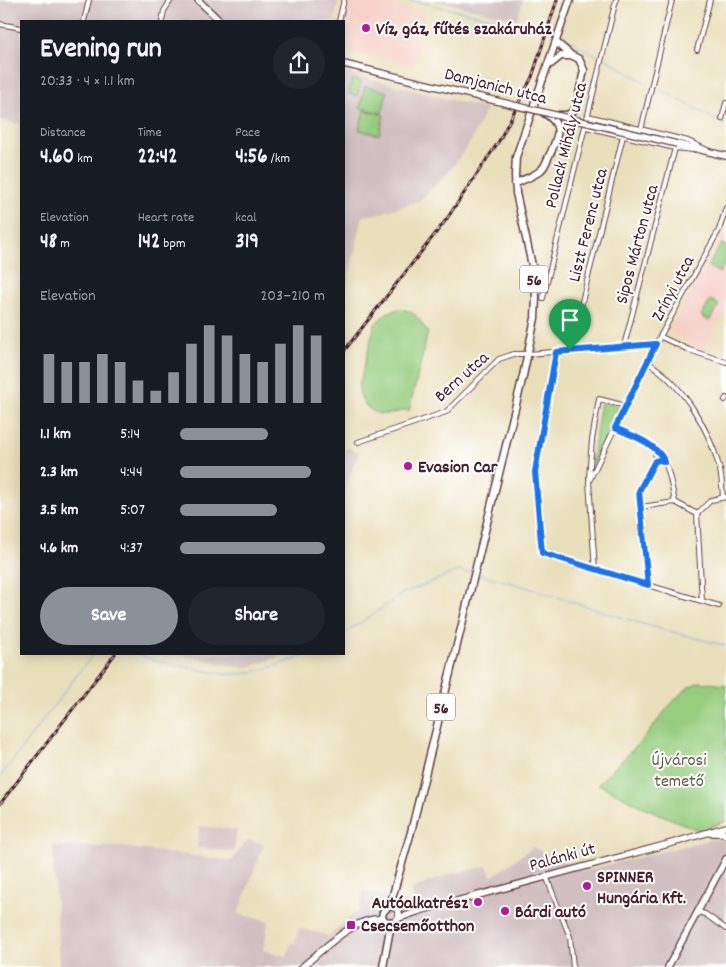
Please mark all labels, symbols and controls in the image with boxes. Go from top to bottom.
place label: Víz, gáz, fűtés szakáruház [376,18,552,43]
marker: Víz, gáz, fűtés szakáruház [360,22,372,34]
text: Evening run [40,31,162,71]
button: share [273,37,325,89]
street label: Damjanich utca [442,63,550,112]
text: 20:33 · 4 × 1.1 km [40,70,135,93]
street label: Pollack Mihály utca [540,80,595,211]
text: Distance [40,123,86,143]
text: Time [138,123,162,143]
text: Pace [235,123,260,143]
text: 4.60 [40,143,74,173]
text: 22:42 [138,143,177,173]
text: 4:56 [235,143,268,173]
text: km [74,149,93,169]
text: /km [268,149,290,169]
street label: Liszt Ferenc utca [563,166,616,285]
street label: Sipos Márton utca [610,182,666,307]
text: Elevation [40,208,89,228]
text: Heart rate [138,208,194,228]
text: kcal [235,208,257,228]
text: 48 [40,228,57,258]
text: 142 [138,228,160,258]
text: 319 [235,228,259,258]
text: m [57,234,70,254]
text: bpm [160,234,186,254]
street label: Zrínyi utca [646,251,702,326]
road number: 56 [520,266,548,292]
text: Elevation [40,285,96,308]
text: 203–210 m [260,285,325,308]
pin [549,299,591,350]
icon: arrive [556,306,584,334]
street label: Bern utca [430,346,496,409]
text: 1.1 km [40,423,71,446]
text: 5:14 [120,423,140,446]
place label: Evasion Car [418,456,498,481]
marker: Evasion Car [402,460,414,472]
text: 2.3 km [40,461,78,484]
text: 4:44 [120,461,143,484]
text: 3.5 km [40,499,78,522]
text: 5:07 [120,499,145,522]
text: 4.6 km [40,537,78,560]
text: 4:37 [120,537,143,560]
button: Save [40,587,178,645]
button: Share [188,587,325,645]
road number: 56 [427,694,455,720]
park label: Újvárosi temető [652,749,706,795]
street label: Palánki út [527,838,599,879]
place label: SPINNER Hungária Kft. [597,866,686,912]
marker: SPINNER Hungária Kft. [581,880,593,892]
place label: Autóalkatrész [372,892,468,917]
marker: Autóalkatrész [472,896,484,908]
place label: Bárdi autó [515,901,586,926]
marker: Bárdi autó [499,905,511,917]
place label: Csecsemőotthon [361,915,474,940]
marker: Csecsemőotthon [345,919,357,931]

